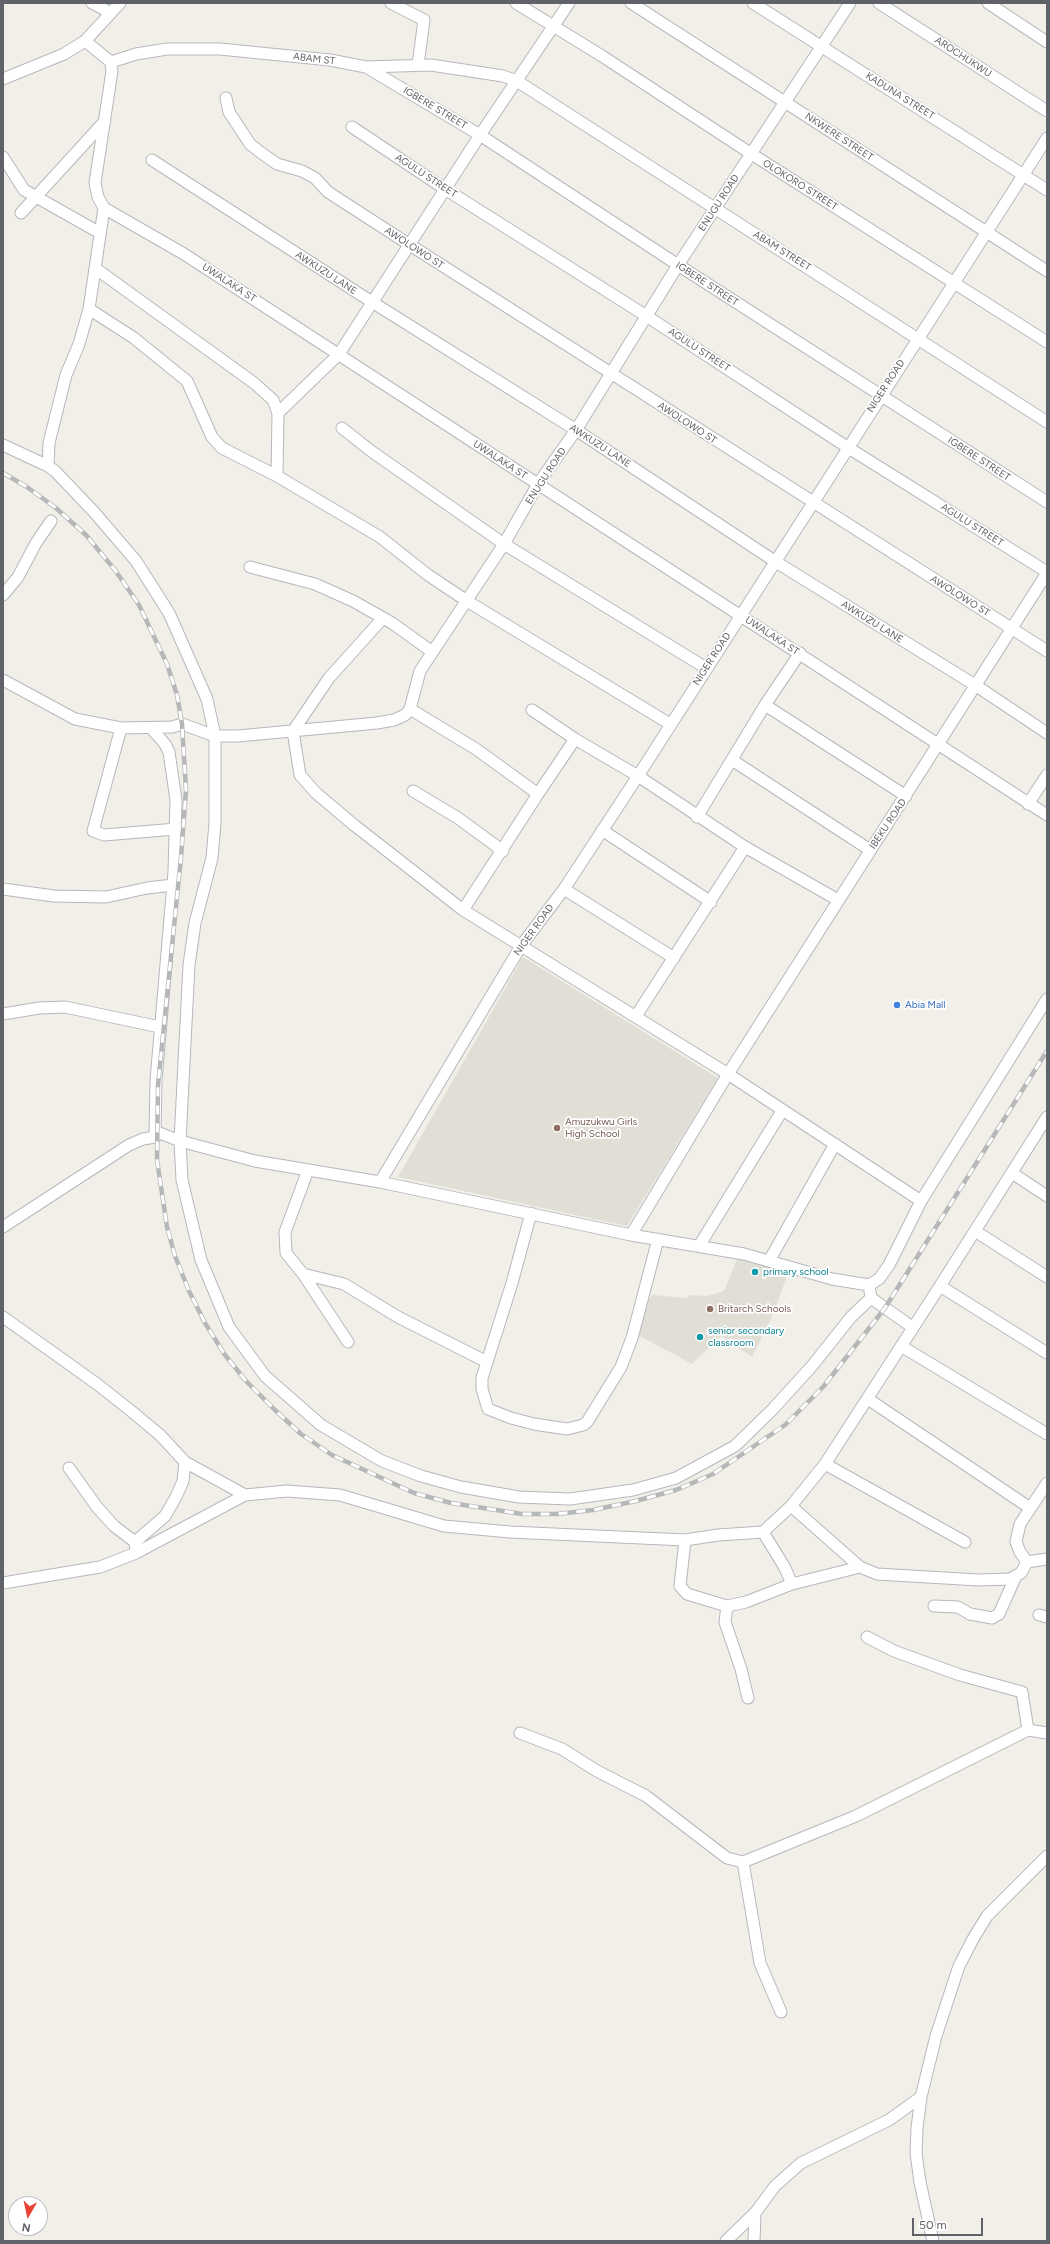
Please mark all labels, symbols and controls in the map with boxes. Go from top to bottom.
street label: AROCHUKWU [932,34,994,80]
street label: ABAM ST [292,50,336,68]
street label: KADUNA STREET [863,70,937,122]
street label: IGBERE STREET [401,84,469,132]
street label: NKWERE STREET [802,110,876,164]
street label: AGULU STREET [393,152,459,200]
street label: OLOKORO STREET [760,157,840,213]
street label: ENUGU ROAD [696,172,742,234]
street label: AWOLOWO ST [382,224,446,272]
street label: ABAM STREET [751,228,813,274]
street label: AWKUZU LANE [293,249,359,297]
street label: IGBERE STREET [673,259,741,309]
street label: UWALAKA ST [200,261,258,305]
street label: AGULU STREET [666,326,732,374]
street label: NIGER ROAD [865,357,907,415]
street label: AWOLOWO ST [655,399,719,447]
street label: AWKUZU LANE [567,422,633,470]
street label: IGBERE STREET [945,434,1013,484]
street label: UWALAKA ST [471,438,529,482]
street label: ENUGU ROAD [523,445,569,507]
street label: AGULU STREET [939,501,1005,549]
street label: AWOLOWO ST [928,573,992,619]
street label: AWKUZU LANE [839,598,905,646]
street label: UWALAKA ST [743,614,801,658]
street label: NIGER ROAD [691,630,733,688]
street label: IBEKU ROAD [867,797,909,851]
street label: NIGER ROAD [511,902,557,958]
place label: Abia Mall [905,999,945,1011]
marker: Abia Mall [892,1000,902,1010]
place label: Amuzukwu Girls High School [565,1116,637,1140]
marker: Amuzukwu Girls High School [552,1123,562,1133]
place label: primary school [763,1266,829,1278]
marker: primary school [750,1267,760,1277]
place label: Britarch Schools [718,1303,791,1315]
marker: Britarch Schools [705,1304,715,1314]
place label: senior secondary classroom [708,1325,784,1348]
marker: senior secondary classroom [695,1332,705,1342]
north arrow [8,2196,48,2236]
scale bar [914,2210,985,2236]
text: 50 m [919,2218,947,2232]
text: N [21,2220,31,2234]

